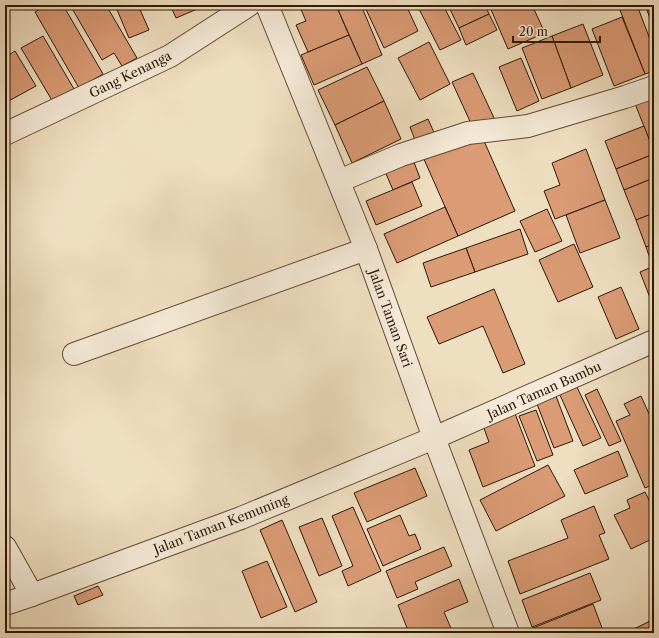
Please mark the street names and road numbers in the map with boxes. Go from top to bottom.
street label: Gang Kenanga [86,47,174,101]
street label: Jalan Taman Sari [365,265,416,369]
street label: Jalan Taman Bambu [483,358,603,423]
street label: Jalan Taman Kemuning [149,491,291,558]

